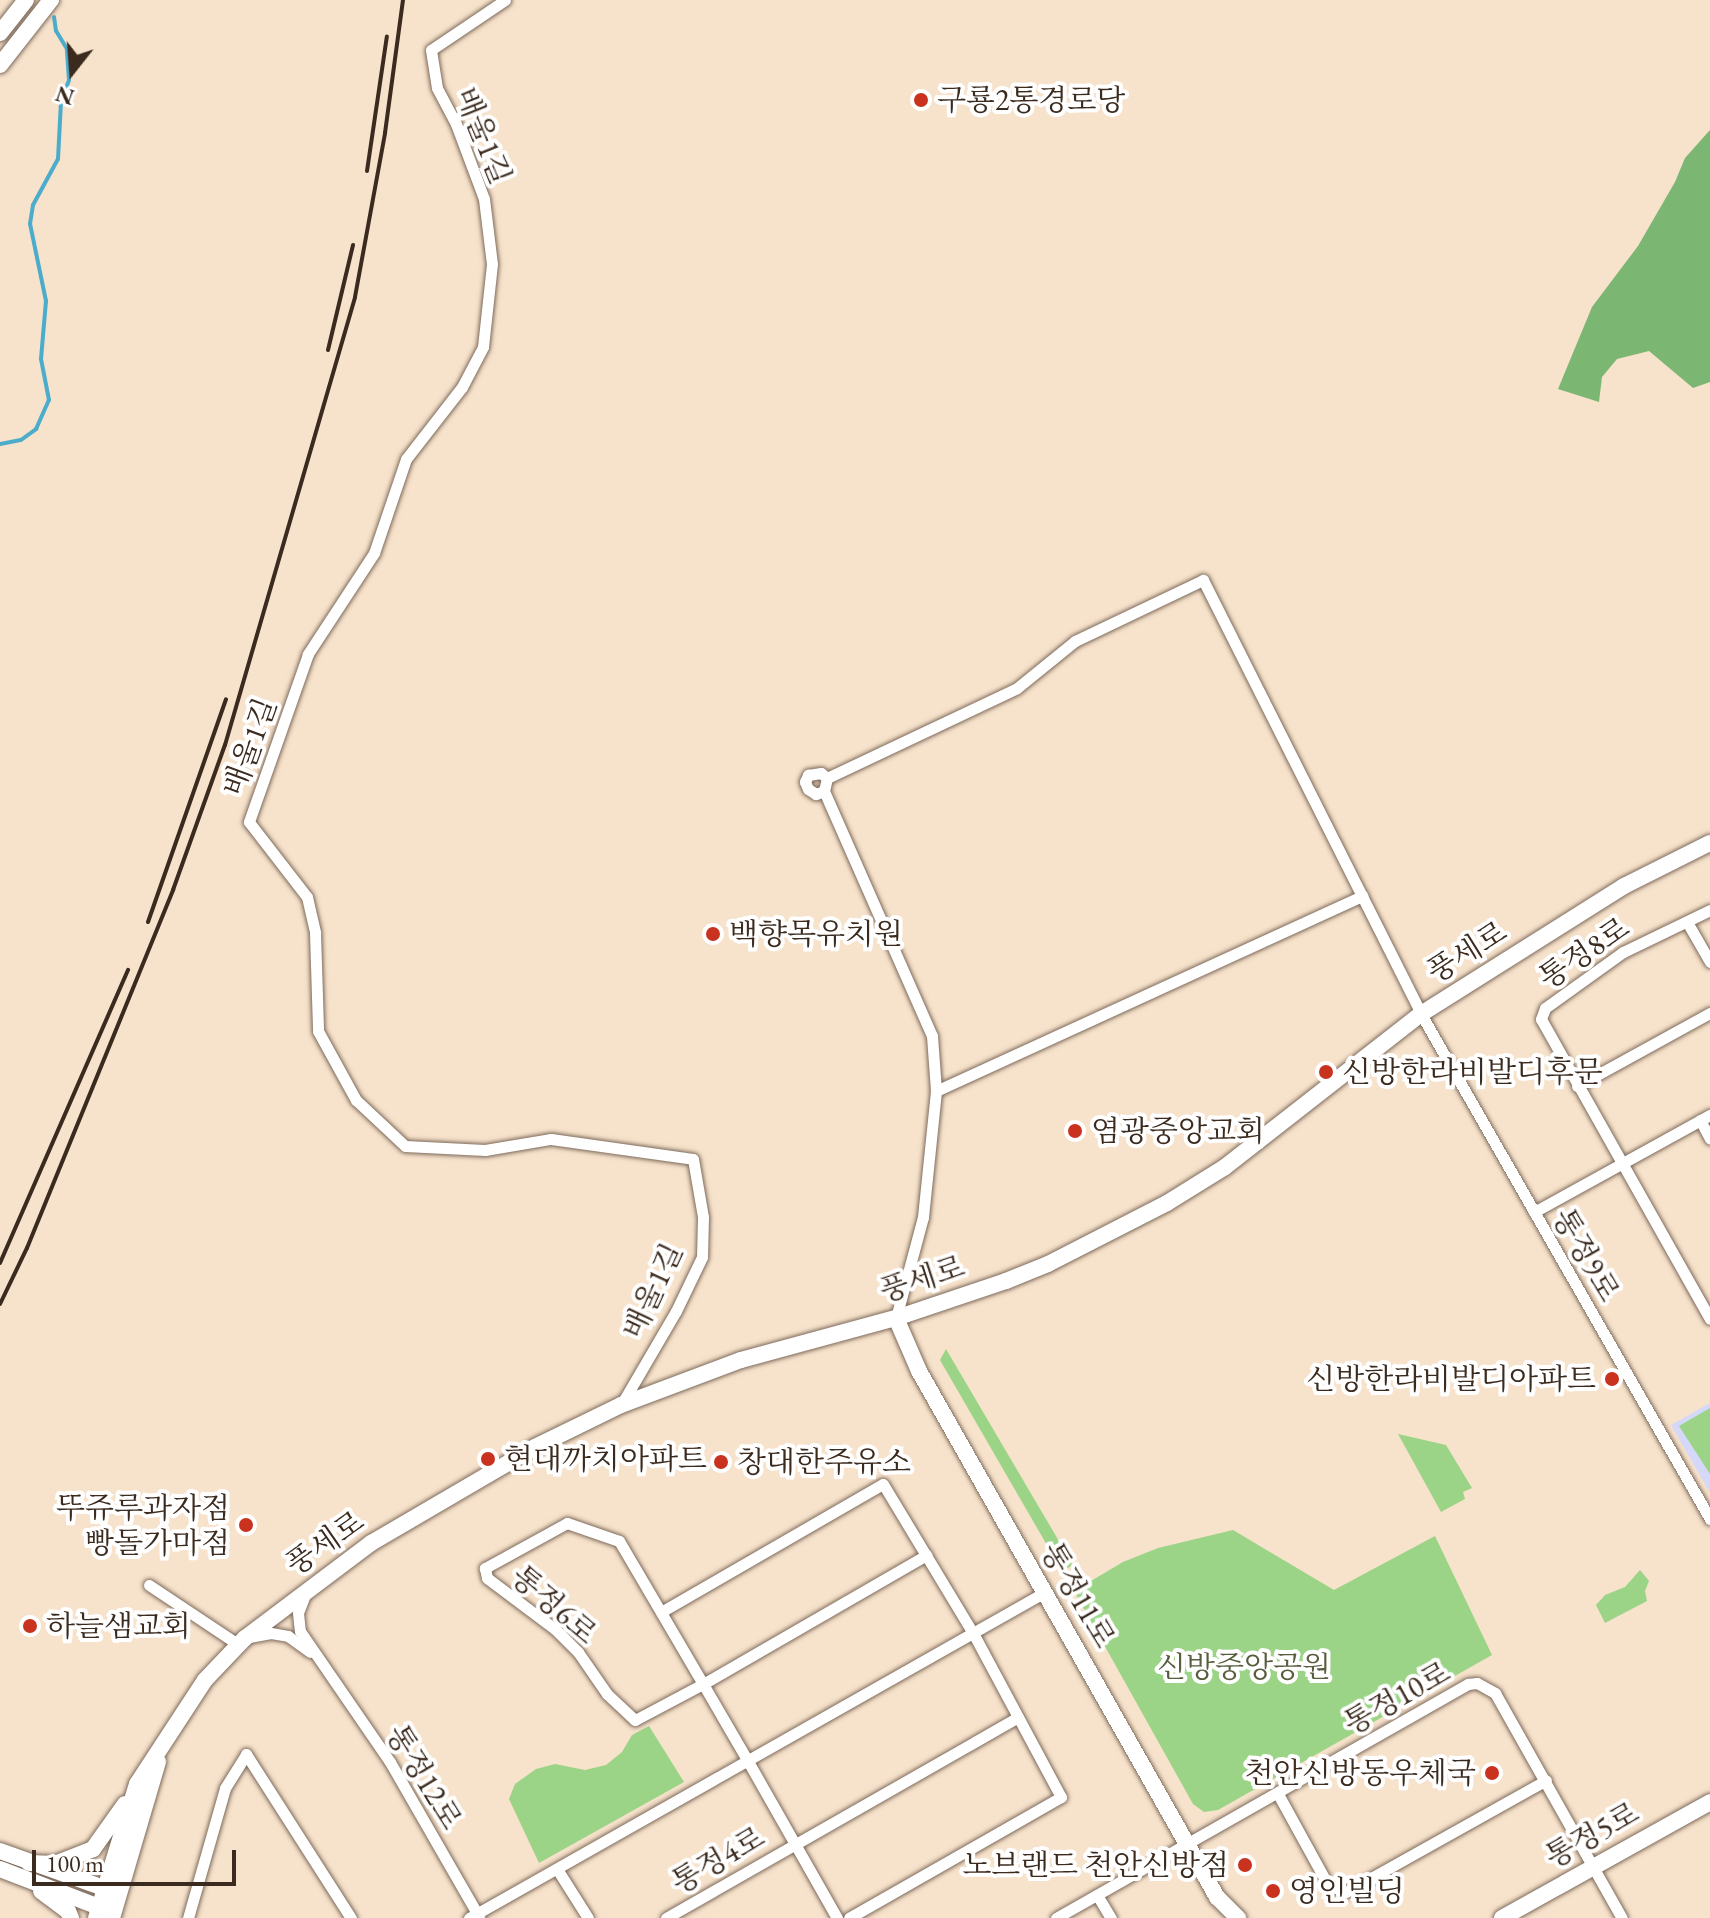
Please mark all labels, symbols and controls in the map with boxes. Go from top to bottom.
north arrow [32,32,112,112]
text: N [52,79,78,112]
street label: 배울1길 [447,82,519,190]
place label: 구룡2통경로당 [937,82,1125,118]
marker: 구룡2통경로당 [912,91,930,109]
street label: 배울1길 [216,693,284,801]
street label: 통정8로 [1532,910,1636,996]
street label: 풍세로 [1421,914,1513,990]
place label: 백향목유치원 [729,916,903,952]
marker: 백향목유치원 [704,925,722,943]
place label: 신방한라비발디후문 [1342,1054,1603,1090]
marker: 신방한라비발디후문 [1317,1063,1335,1081]
place label: 염광중앙교회 [1091,1113,1265,1149]
marker: 염광중앙교회 [1066,1122,1084,1140]
street label: 통정9로 [1545,1202,1627,1308]
street label: 배울1길 [615,1237,691,1345]
street label: 풍세로 [875,1248,969,1310]
place label: 신방한라비발디아파트 [1306,1361,1596,1397]
marker: 신방한라비발디아파트 [1603,1370,1621,1388]
place label: 현대까치아파트 [504,1441,707,1477]
place label: 창대한주유소 [737,1444,911,1480]
marker: 현대까치아파트 [479,1450,497,1468]
marker: 창대한주유소 [712,1453,730,1471]
place label: 뚜쥬루과자점 빵돌가마점 [56,1490,230,1560]
street label: 풍세로 [279,1503,371,1583]
marker: 뚜쥬루과자점 빵돌가마점 [237,1516,255,1534]
street label: 통정11로 [1033,1536,1123,1654]
street label: 통정6로 [504,1558,604,1652]
place label: 하늘샘교회 [46,1608,191,1644]
marker: 하늘샘교회 [21,1617,39,1635]
park label: 신방중앙공원 [1157,1649,1331,1685]
street label: 통정10로 [1338,1654,1456,1742]
street label: 통정12로 [379,1718,469,1836]
place label: 천안신방동우체국 [1244,1755,1476,1791]
marker: 천안신방동우체국 [1483,1764,1501,1782]
street label: 통정5로 [1539,1795,1645,1875]
street label: 통정4로 [665,1819,771,1901]
scale bar [36,1834,240,1884]
place label: 노브랜드 천안신방점 [962,1847,1229,1883]
text: 100 m [46,1848,104,1879]
marker: 노브랜드 천안신방점 [1236,1856,1254,1874]
place label: 영인빌딩 [1289,1873,1405,1909]
marker: 영인빌딩 [1264,1882,1282,1900]

